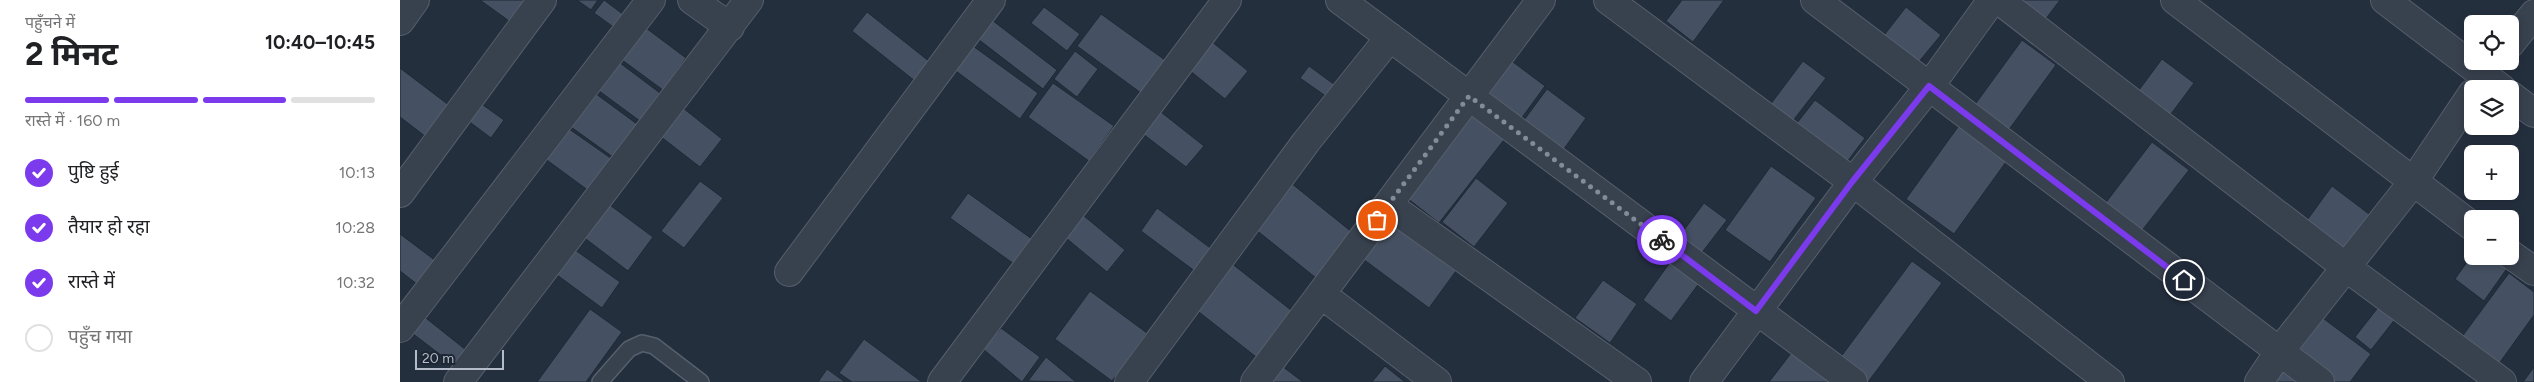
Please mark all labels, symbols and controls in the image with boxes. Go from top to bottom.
text: पहुँचने में [25,13,75,32]
map controls [2464,15,2519,265]
button: locate [2464,15,2519,70]
text: 10:40–10:45 [265,31,375,54]
text: 2 मिनट [25,35,118,73]
button: layers [2464,80,2519,135]
text: रास्ते में · 160 m [25,111,120,130]
button: + [2464,145,2519,200]
icon: check [25,159,53,187]
text: पुष्टि हुई [68,160,119,183]
text: 10:13 [339,163,375,182]
pin [1356,199,1398,241]
icon: bag [1363,206,1391,234]
button: − [2464,210,2519,265]
icon: check [25,214,53,242]
text: तैयार हो रहा [68,215,150,238]
courier [1637,215,1687,265]
text: 10:28 [335,218,375,237]
icon: bike [1648,226,1676,254]
pin [2163,259,2205,301]
icon: home [2170,266,2198,294]
icon: check [25,269,53,297]
text: रास्ते में [68,270,115,293]
text: 10:32 [336,273,375,292]
text: पहुँच गया [68,325,132,348]
scale bar [415,347,504,370]
text: 20 m [422,350,454,367]

